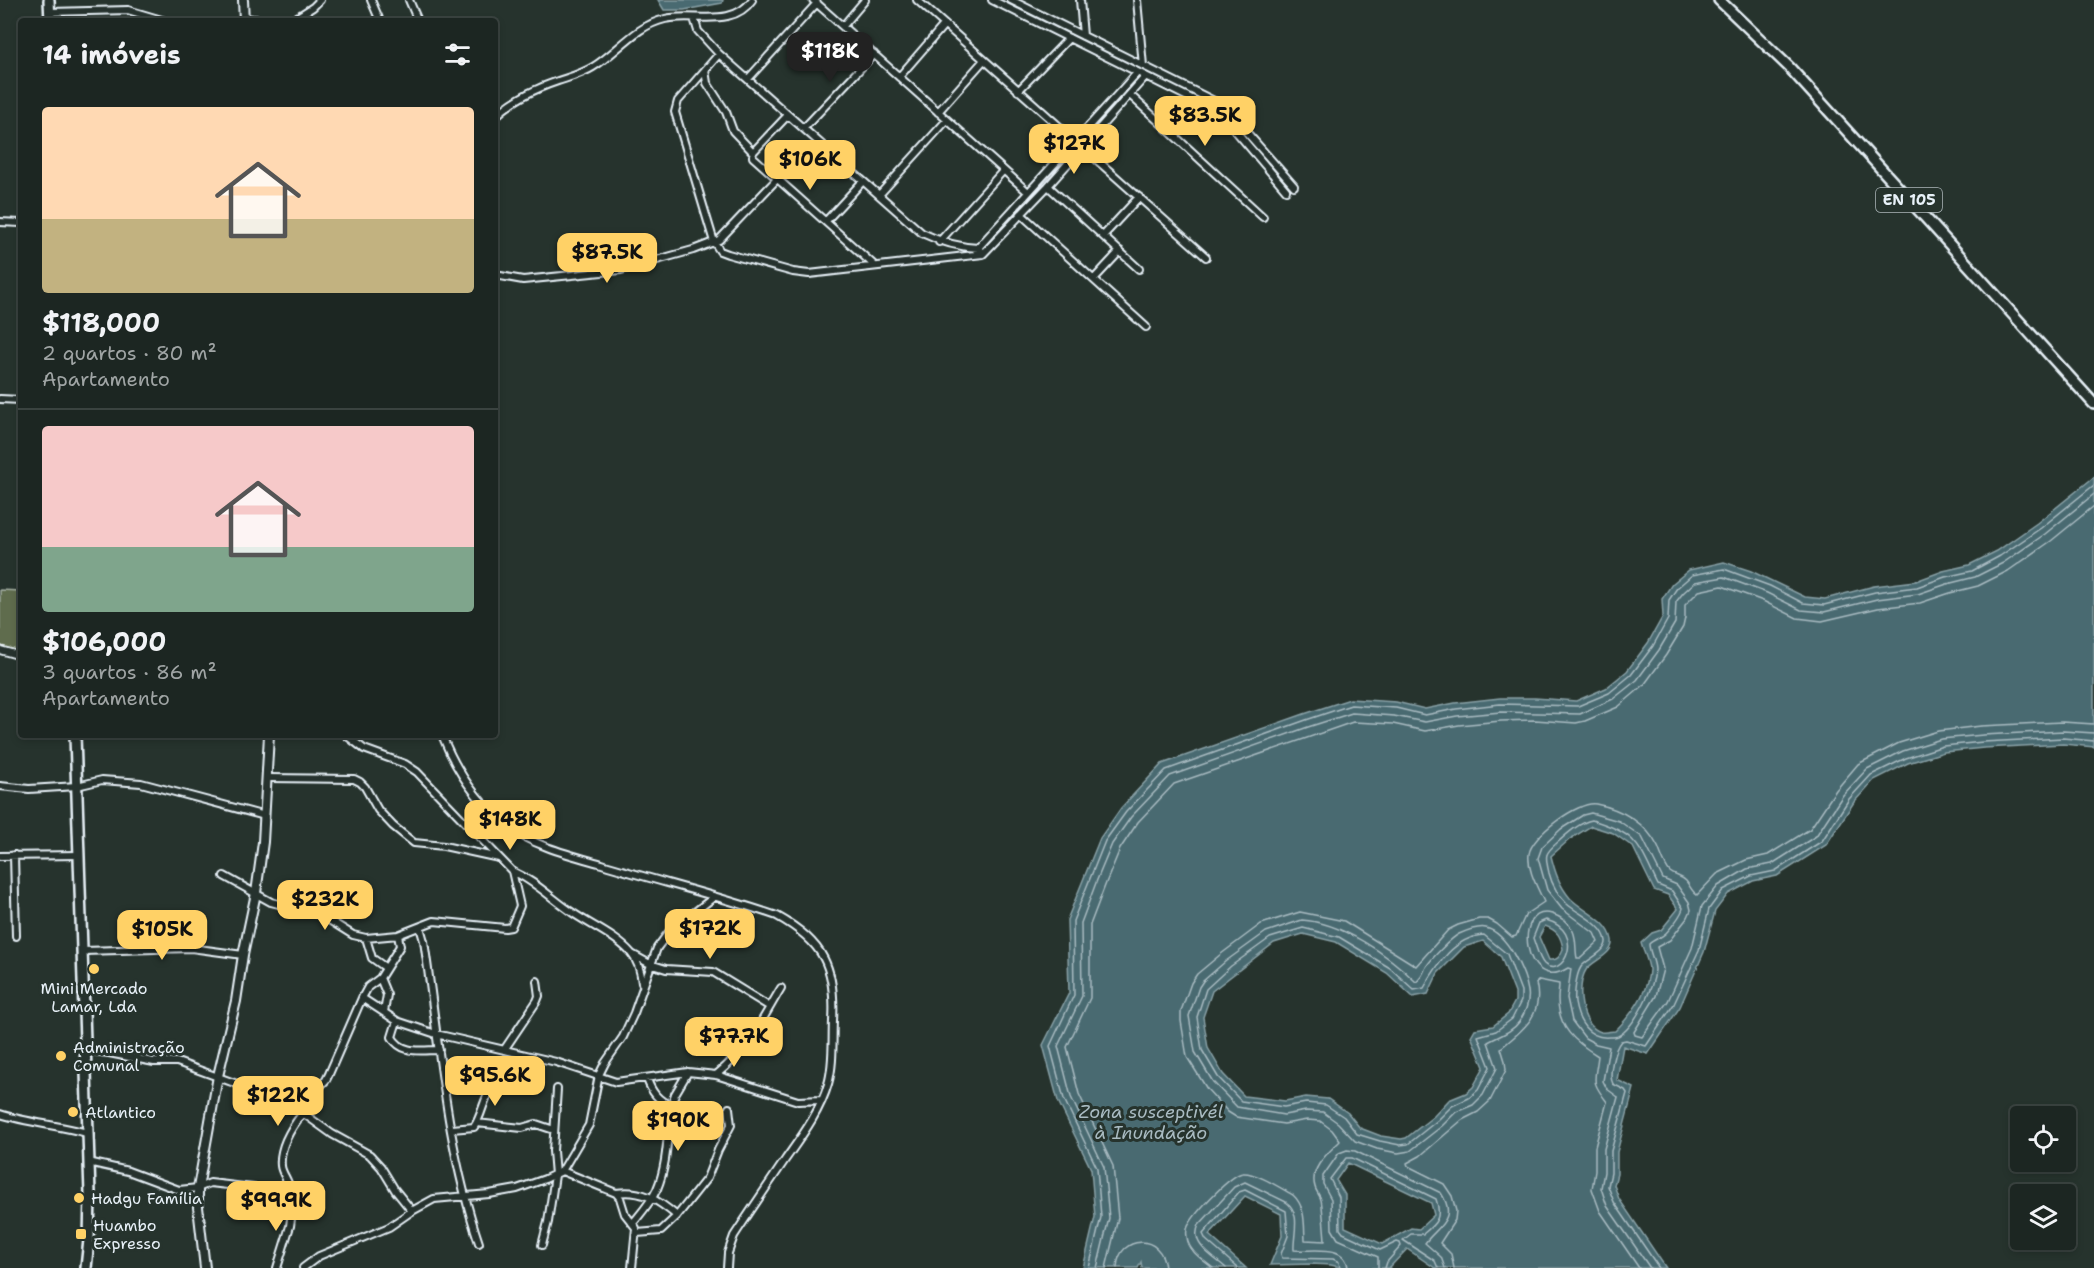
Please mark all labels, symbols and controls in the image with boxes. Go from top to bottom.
pin: $118K [788,32,872,83]
text: 14 imóveis [42,37,181,72]
icon: filters [441,38,474,71]
text: $118K [801,38,859,64]
pin: $83.5K [1156,96,1254,147]
text: $83.5K [1169,102,1241,128]
pin: $127K [1032,124,1116,175]
text: $127K [1043,130,1105,156]
pin: $106K [768,140,852,191]
icon: home [204,146,312,254]
text: $106K [778,146,842,172]
road number: EN 105 [1876,188,1942,212]
pin: $87.5K [558,233,656,284]
text: $87.5K [571,239,643,265]
text: $118,000 [42,305,160,340]
text: 2 quartos · 80 m² [42,340,217,366]
text: Apartamento [42,366,170,392]
icon: home [204,465,312,573]
text: $106,000 [42,624,167,659]
text: 3 quartos · 86 m² [42,659,217,685]
text: Apartamento [42,685,170,711]
pin: $148K [468,800,552,851]
text: $148K [478,806,542,832]
pin: $232K [283,880,367,931]
text: $232K [291,886,359,912]
pin: $172K [668,909,752,960]
pin: $105K [120,910,204,961]
text: $172K [679,915,741,941]
text: $105K [131,916,193,942]
marker: Mini Mercado Lamar, Lda [87,962,101,976]
place label: Mini Mercado Lamar, Lda [40,978,148,1017]
pin: $77.7K [685,1017,783,1068]
text: $77.7K [699,1023,769,1049]
place label: Administração Comunal [73,1037,185,1076]
marker: Administração Comunal [54,1049,68,1063]
pin: $95.6K [446,1056,544,1107]
text: $95.6K [459,1062,531,1088]
pin: $122K [236,1076,320,1127]
text: $122K [247,1082,309,1108]
water label: Zona susceptivél à Inundação [1078,1100,1224,1145]
pin: $190K [636,1101,720,1152]
place label: Atlantico [85,1102,156,1123]
marker: Atlantico [66,1105,80,1119]
map controls [2010,1106,2076,1250]
button: locate [2010,1106,2076,1172]
text: $190K [646,1107,710,1133]
pin: $99.9K [227,1181,325,1232]
button: layers [2010,1184,2076,1250]
text: $99.9K [240,1187,312,1213]
place label: Hadgu Família [91,1188,202,1209]
marker: Hadgu Família [72,1191,86,1205]
place label: Huambo Expresso [93,1215,161,1254]
marker: Huambo Expresso [74,1227,88,1241]

